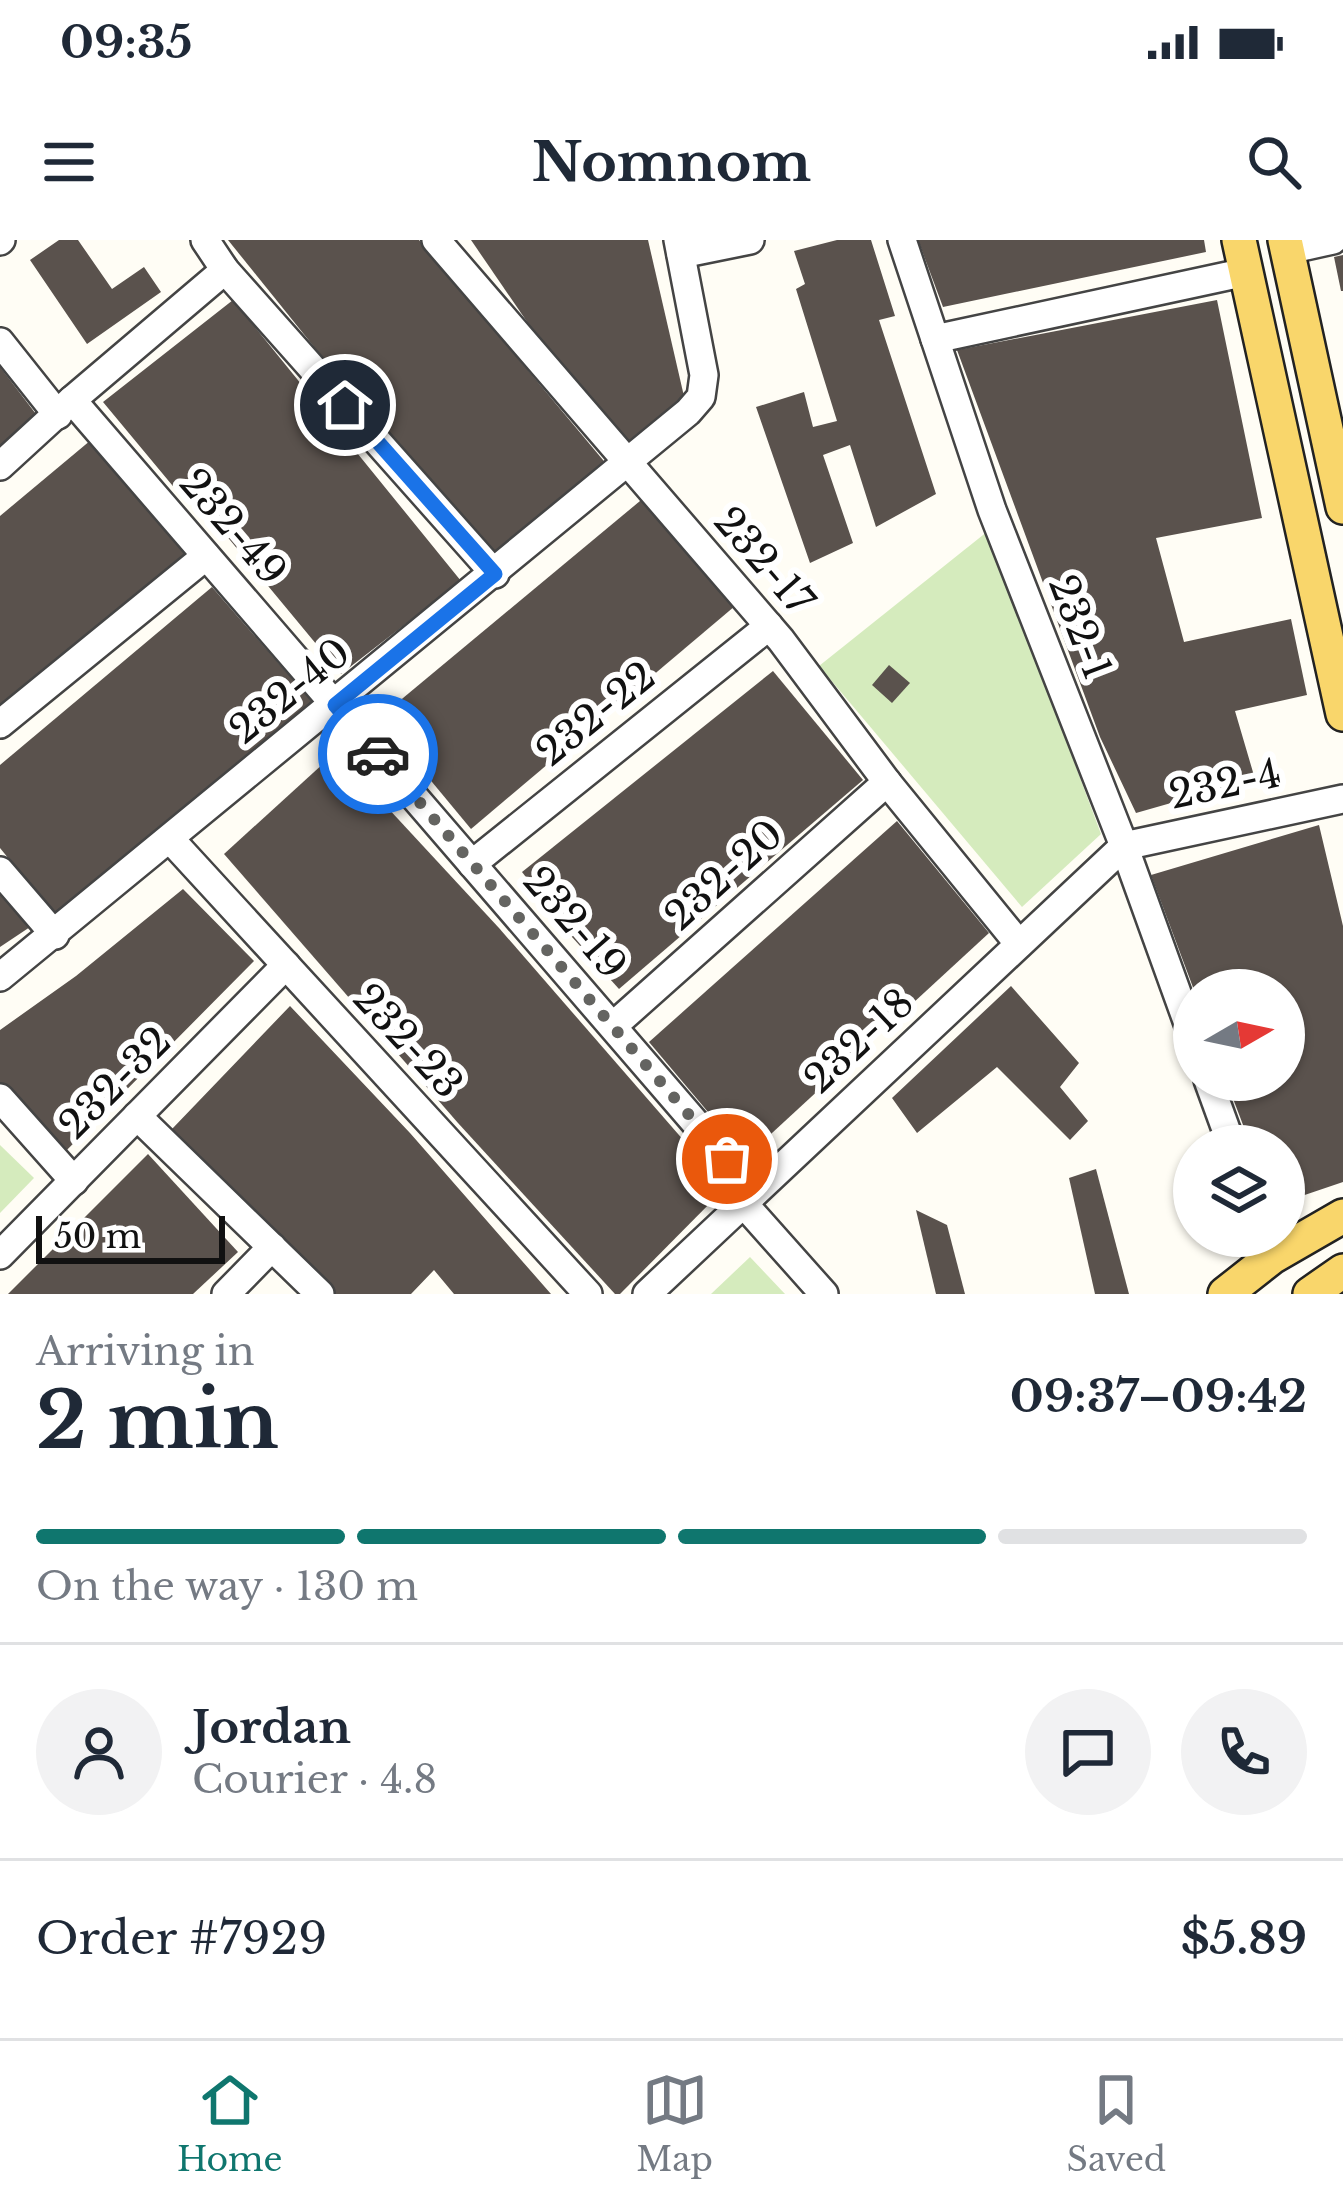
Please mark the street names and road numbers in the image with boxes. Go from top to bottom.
street label: 232-49 [169,459,297,595]
street label: 232-17 [704,497,824,625]
street label: 232-1 [1038,568,1122,686]
street label: 232-40 [220,628,360,754]
street label: 232-22 [527,651,665,777]
street label: 232-4 [1165,748,1285,820]
street label: 232-20 [655,809,793,941]
street label: 232-19 [513,857,637,989]
street label: 232-23 [343,974,473,1108]
street label: 232-18 [794,978,924,1104]
street label: 232-32 [49,1017,181,1149]

